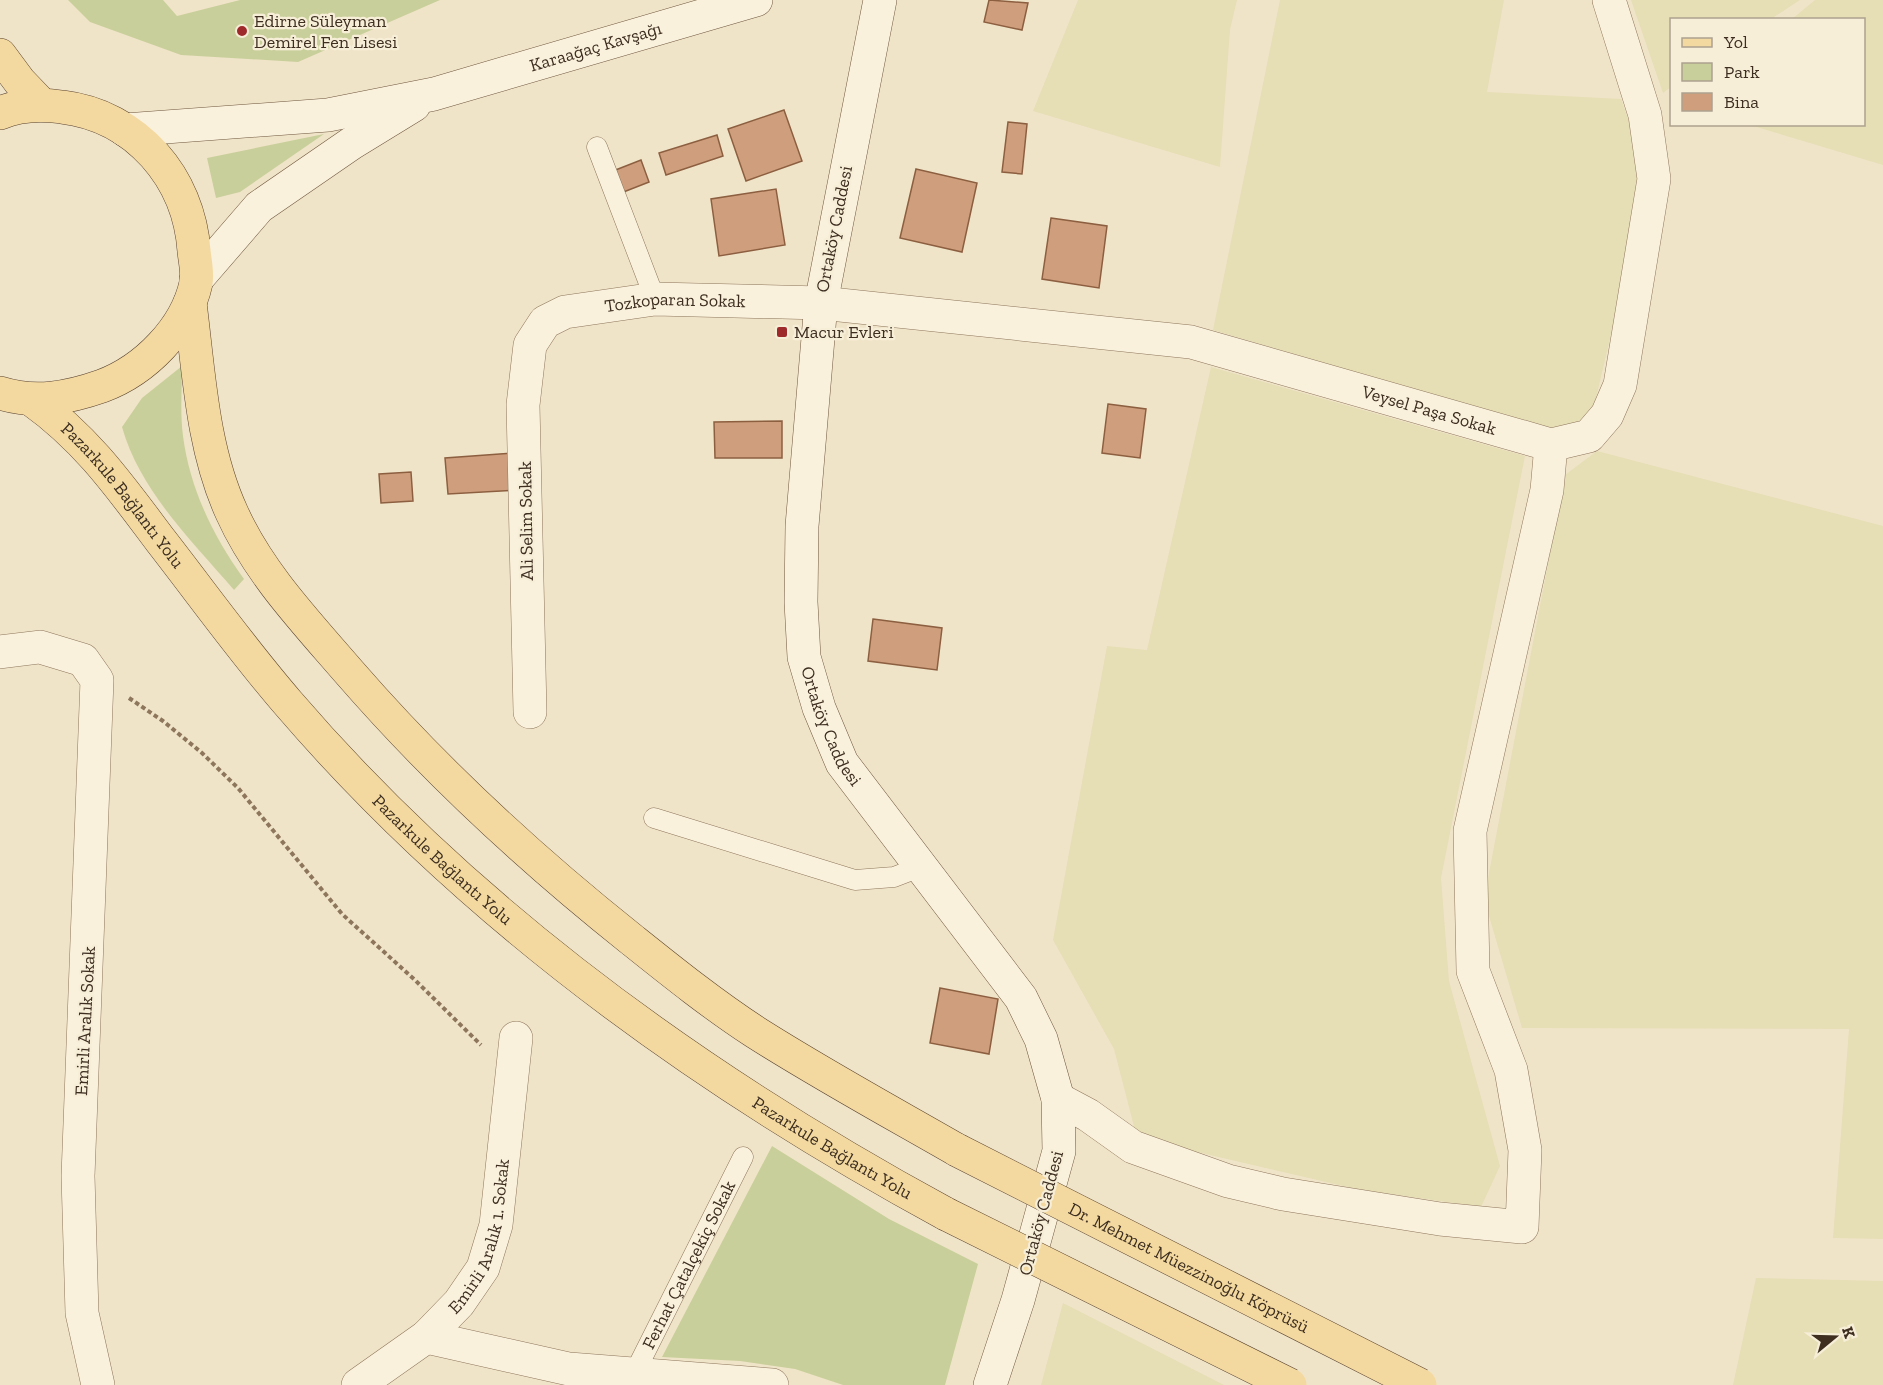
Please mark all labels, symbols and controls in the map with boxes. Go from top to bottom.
place label: Edirne Süleyman Demirel Fen Lisesi [254,10,397,53]
street label: Karaağaç Kavşağı [527,17,664,77]
legend [1670,18,1865,126]
marker: Edirne Süleyman Demirel Fen Lisesi [235,24,249,38]
text: Yol [1723,31,1748,53]
text: Park [1724,61,1760,83]
text: Bina [1724,91,1759,113]
street label: Ortaköy Caddesi [811,164,857,294]
street label: Tozkoparan Sokak [603,287,746,317]
place label: Macur Evleri [794,321,894,343]
marker: Macur Evleri [775,325,789,339]
street label: Veysel Paşa Sokak [1358,380,1499,440]
street label: Pazarkule Bağlantı Yolu [56,417,189,572]
street label: Ali Selim Sokak [514,461,538,581]
street label: Ortaköy Caddesi [796,664,866,790]
street label: Pazarkule Bağlantı Yolu [368,790,517,930]
street label: Emirli Aralık Sokak [70,945,100,1096]
street label: Pazarkule Bağlantı Yolu [748,1091,916,1204]
street label: Ortaköy Caddesi [1014,1148,1068,1278]
street label: Emirli Aralık 1. Sokak [444,1157,514,1318]
street label: Ferhat Çatalçekiç Sokak [637,1177,741,1353]
street label: Dr. Mehmet Müezzinoğlu Köprüsü [1065,1197,1313,1338]
north arrow [1805,1307,1865,1367]
text: K [1838,1324,1860,1341]

